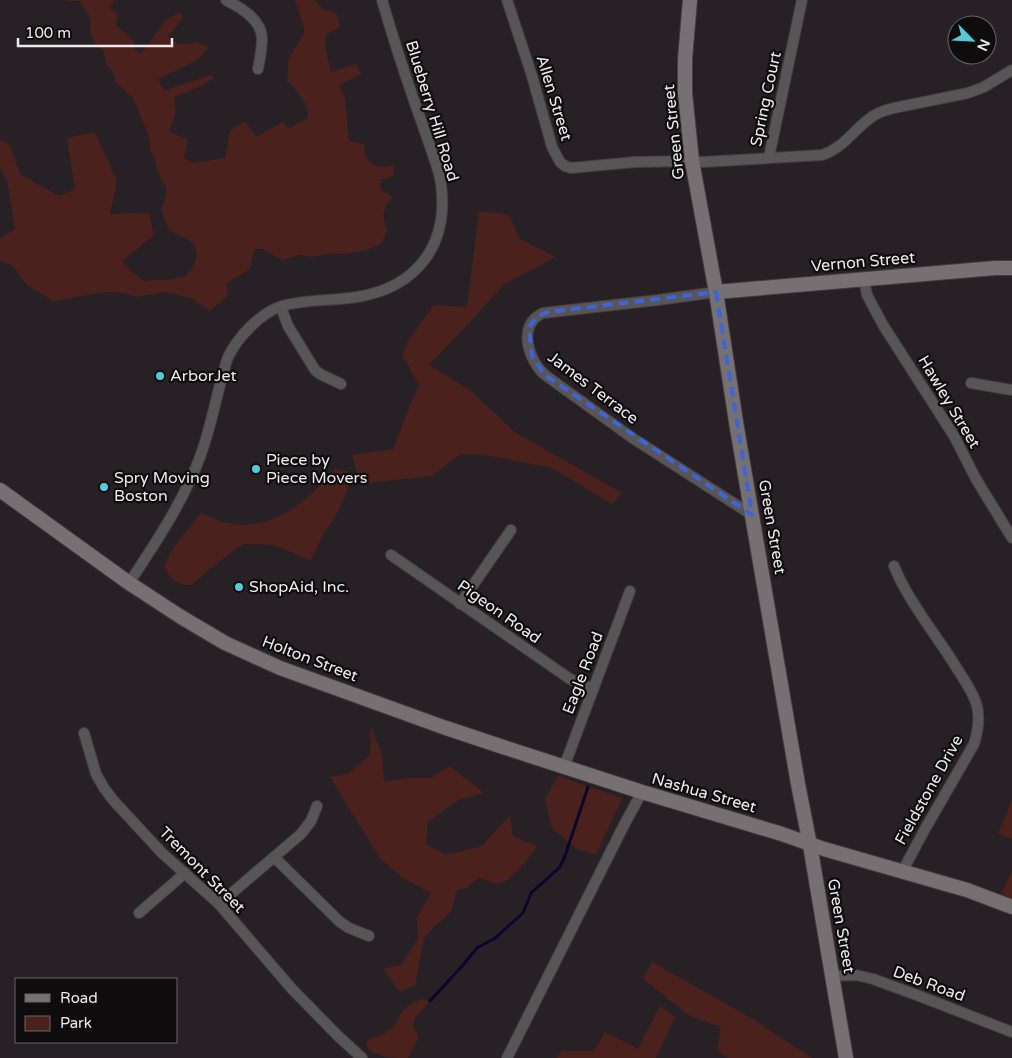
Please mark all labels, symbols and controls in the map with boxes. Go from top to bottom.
scale bar [18,15,171,47]
north arrow [947,15,997,65]
text: 100 m [25,24,71,42]
text: N [973,36,993,54]
street label: Blueberry Hill Road [401,38,463,184]
street label: Spring Court [746,50,786,148]
street label: Allen Street [531,53,577,143]
street label: Green Street [659,83,689,181]
street label: Vernon Street [810,247,916,277]
street label: James Terrace [544,347,642,429]
street label: Hawley Street [913,352,985,452]
place label: ArborJet [170,366,237,386]
marker: ArborJet [154,370,166,382]
place label: Piece by Piece Movers [266,450,367,488]
marker: Piece by Piece Movers [250,463,262,475]
place label: Spry Moving Boston [114,468,210,506]
street label: Green Street [754,478,790,576]
marker: Spry Moving Boston [98,481,110,493]
street label: Pigeon Road [453,576,545,648]
place label: ShopAid, Inc. [249,577,349,597]
marker: ShopAid, Inc. [233,581,245,593]
street label: Eagle Road [558,629,608,717]
street label: Holton Street [259,632,361,686]
street label: Fieldstone Drive [891,732,967,848]
street label: Nashua Street [649,769,759,817]
street label: Tremont Street [155,823,249,917]
street label: Green Street [823,877,859,975]
street label: Deb Road [890,962,968,1006]
legend [15,978,178,1043]
text: Road [60,989,98,1007]
text: Park [60,1014,92,1032]

